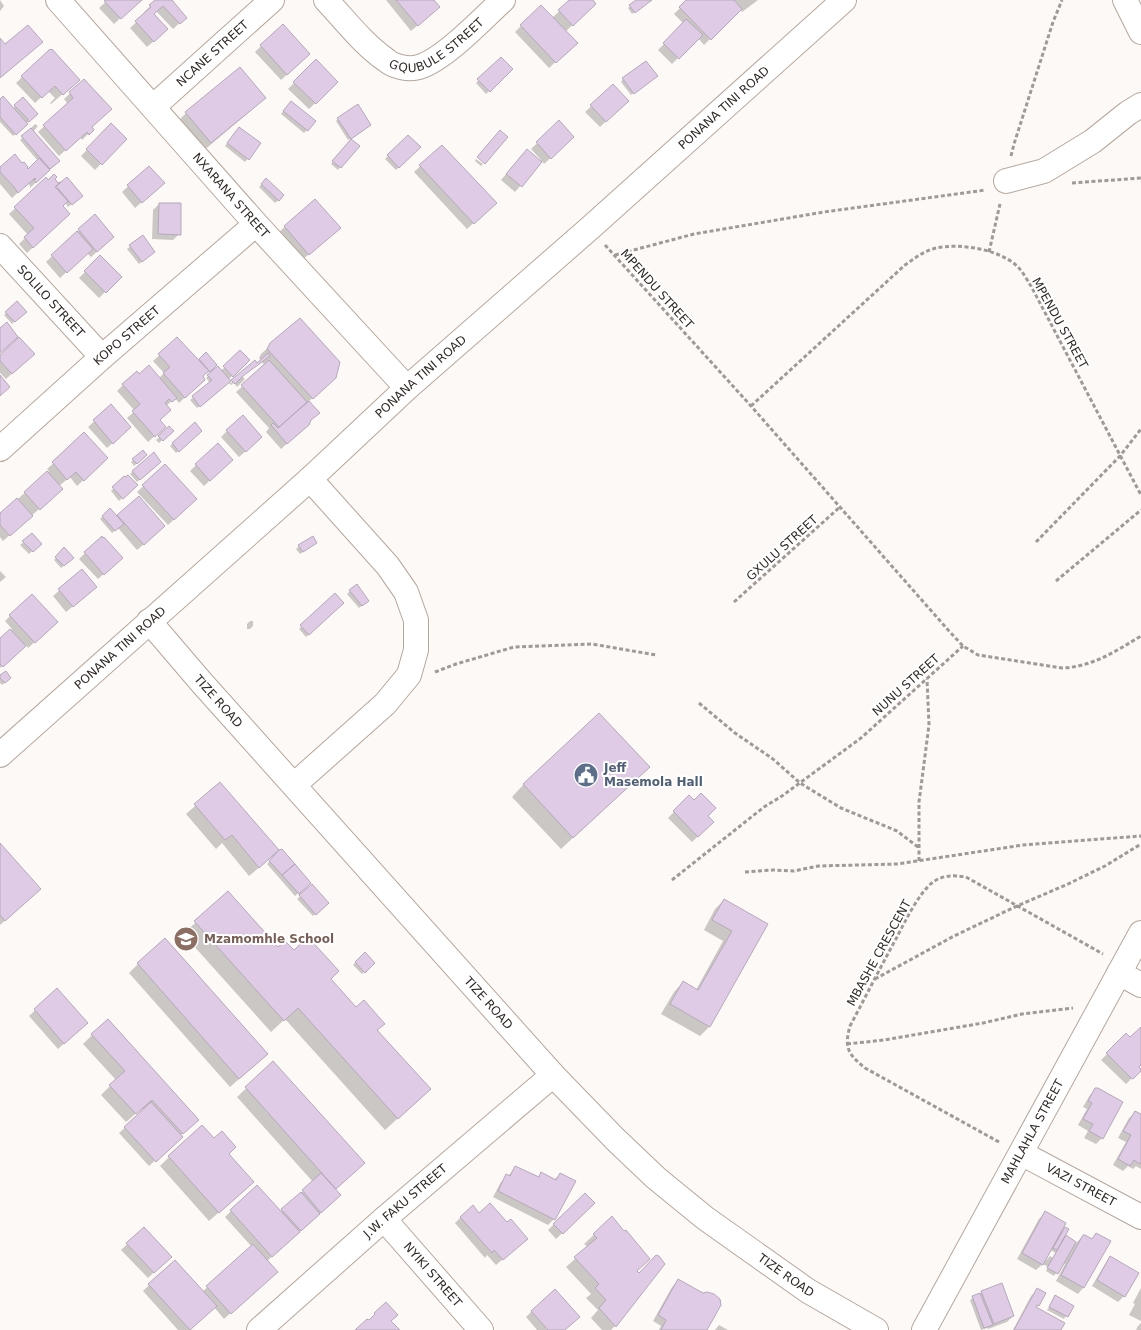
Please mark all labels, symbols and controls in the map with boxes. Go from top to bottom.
street label: GQUBULE STREET [387,15,487,75]
street label: NCANE STREET [174,17,252,89]
street label: PONANA TINI ROAD [676,63,772,152]
street label: NXARANA STREET [190,150,273,241]
street label: MPENDU STREET [618,247,697,332]
street label: SOLILO STREET [14,262,88,341]
street label: MPENDU STREET [1029,275,1091,371]
street label: KOPO STREET [91,303,163,368]
street label: PONANA TINI ROAD [373,332,469,421]
street label: GXULU STREET [744,512,821,584]
street label: PONANA TINI ROAD [72,604,169,692]
street label: NUNU STREET [870,651,943,719]
street label: TIZE ROAD [191,671,245,730]
place label: Jeff Masemola Hall [603,761,703,789]
public building icon: Jeff Masemola Hall [573,762,599,788]
street label: MBASHE CRESCENT [844,897,914,1008]
school or university icon: Mzamomhle School [173,926,199,952]
place label: Mzamomhle School [204,932,334,946]
street label: TIZE ROAD [461,973,516,1032]
street label: MAHLAHLA STREET [998,1077,1067,1186]
street label: J.W. FAKU STREET [360,1161,450,1241]
street label: VAZI STREET [1044,1161,1119,1210]
street label: NYIKI STREET [401,1240,465,1310]
street label: TIZE ROAD [754,1250,817,1300]

